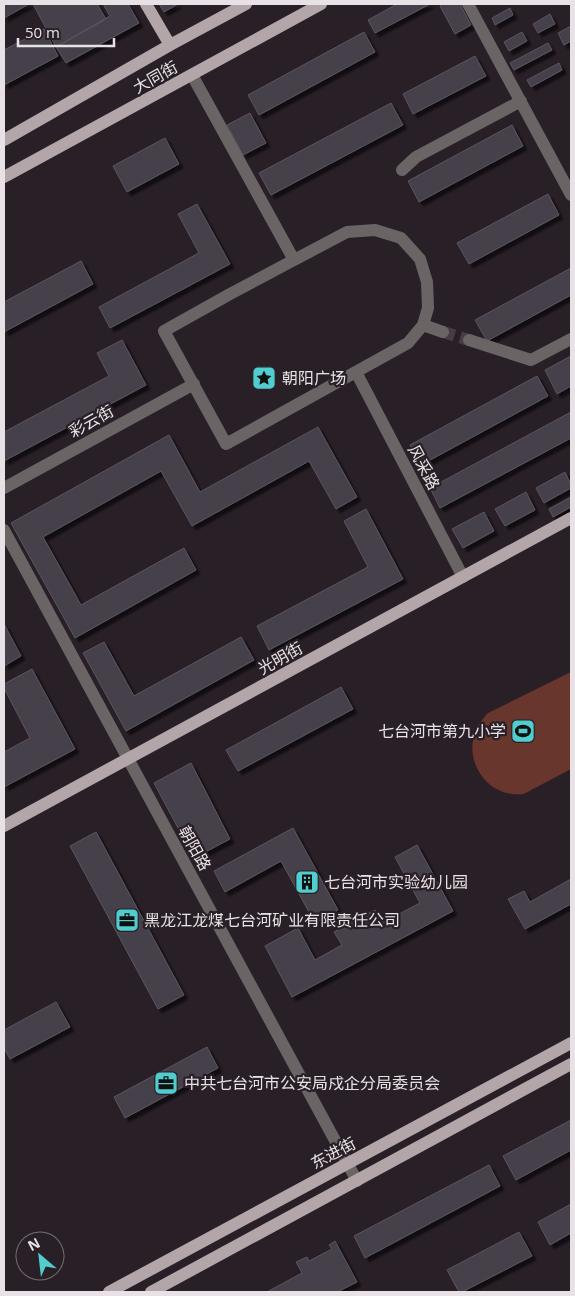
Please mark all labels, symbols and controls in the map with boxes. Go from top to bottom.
scale bar [18,15,114,47]
text: 50 m [25,22,60,42]
street label: 大同街 [129,56,181,98]
place icon: 朝阳广场 [251,365,277,391]
place label: 朝阳广场 [282,367,346,389]
street label: 彩云街 [65,400,117,442]
street label: 风采路 [403,441,445,493]
street label: 光明街 [254,637,306,679]
sports icon: 七台河市第九小学 [510,718,536,744]
place label: 七台河市第九小学 [378,720,506,742]
street label: 朝阳路 [174,822,216,874]
building icon: 七台河市实验幼儿园 [294,869,320,895]
place label: 七台河市实验幼儿园 [324,871,468,893]
office icon: 黑龙江龙煤七台河矿业有限责任公司 [114,907,140,933]
place label: 黑龙江龙煤七台河矿业有限责任公司 [144,909,400,931]
office icon: 中共七台河市公安局戍企分局委员会 [153,1070,179,1096]
place label: 中共七台河市公安局戍企分局委员会 [184,1072,440,1094]
street label: 东进街 [307,1132,359,1174]
north arrow [15,1231,65,1281]
text: N [24,1233,43,1255]

